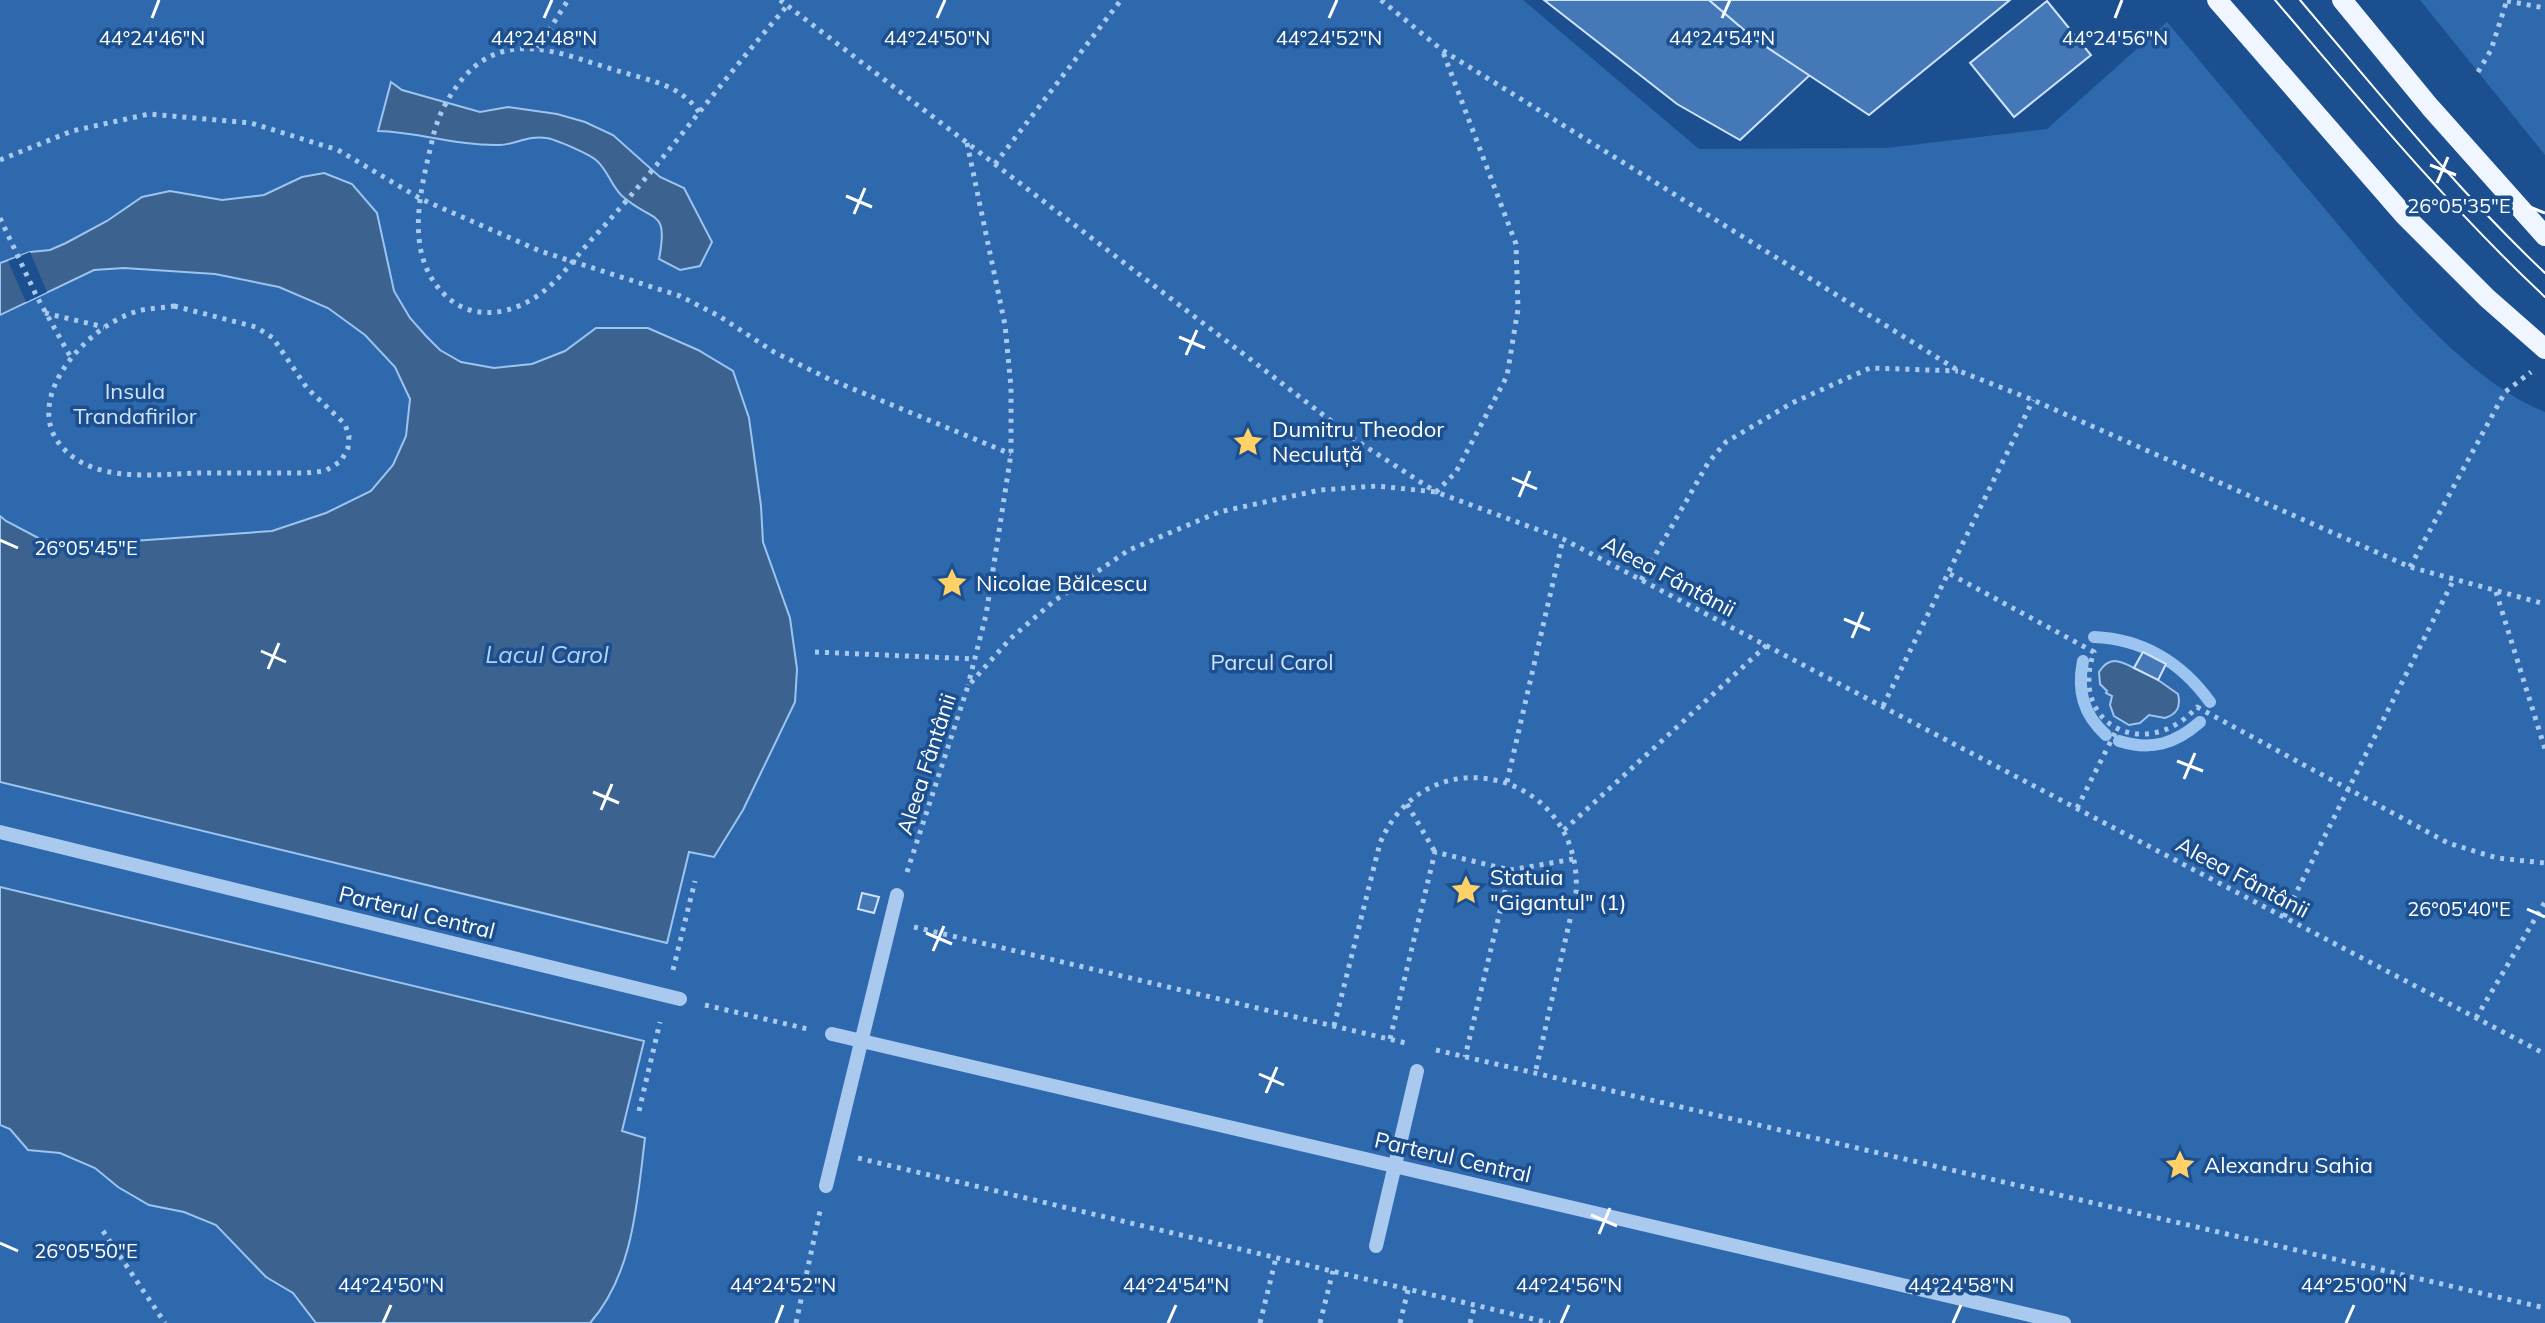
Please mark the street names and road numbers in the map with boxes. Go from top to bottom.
street label: Aleea Fântânii [1598,529,1740,623]
street label: Aleea Fântânii [890,690,962,838]
street label: Aleea Fântânii [2172,830,2314,924]
street label: Parterul Central [336,879,498,945]
street label: Parterul Central [1372,1125,1534,1189]

